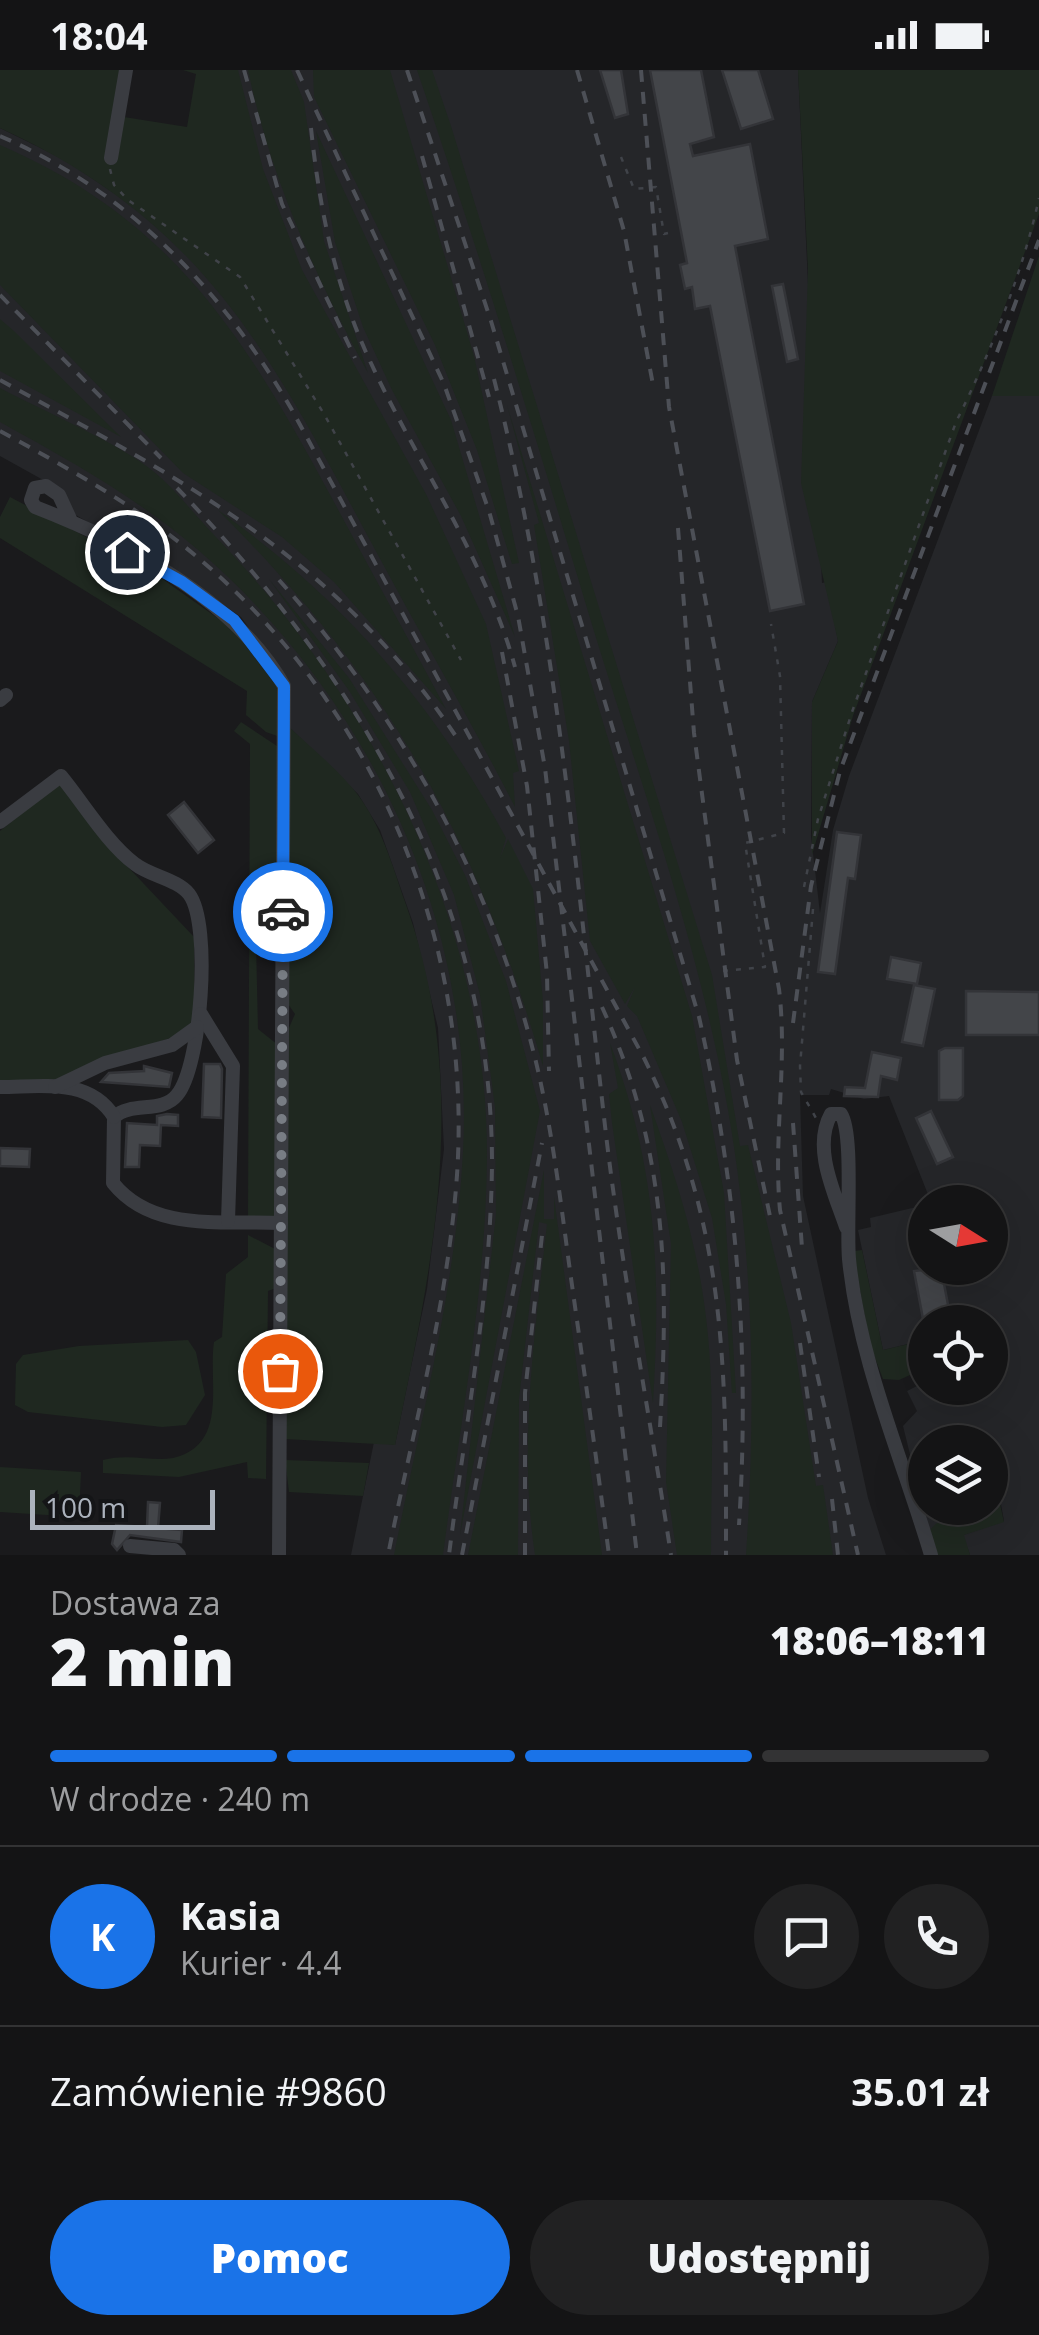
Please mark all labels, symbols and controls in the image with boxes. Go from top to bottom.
text: 18:04 [50,9,148,61]
pin [85,510,170,595]
icon: home [100,525,155,580]
courier [233,862,333,962]
icon: car [256,885,311,940]
north arrow [908,1185,1008,1285]
map controls [908,1185,1008,1525]
button: locate [908,1305,1008,1405]
pin [238,1329,323,1414]
icon: bag [253,1344,308,1399]
button: layers [908,1425,1008,1525]
scale bar [30,1485,215,1530]
text: 100 m [45,1488,126,1526]
text: Dostawa za [50,1581,221,1624]
text: 18:06–18:11 [770,1614,989,1666]
text: 2 min [50,1617,235,1705]
text: W drodze · 240 m [50,1777,310,1820]
button: chat [754,1884,859,1989]
button: phone [884,1884,989,1989]
text: Kasia [180,1889,282,1941]
text: K [90,1910,115,1962]
text: Kurier · 4.4 [180,1941,341,1984]
text: Zamówienie #9860 [50,2065,387,2117]
text: 35.01 zł [851,2065,989,2117]
button: Pomoc [50,2200,510,2315]
button: Udostępnij [530,2200,989,2315]

